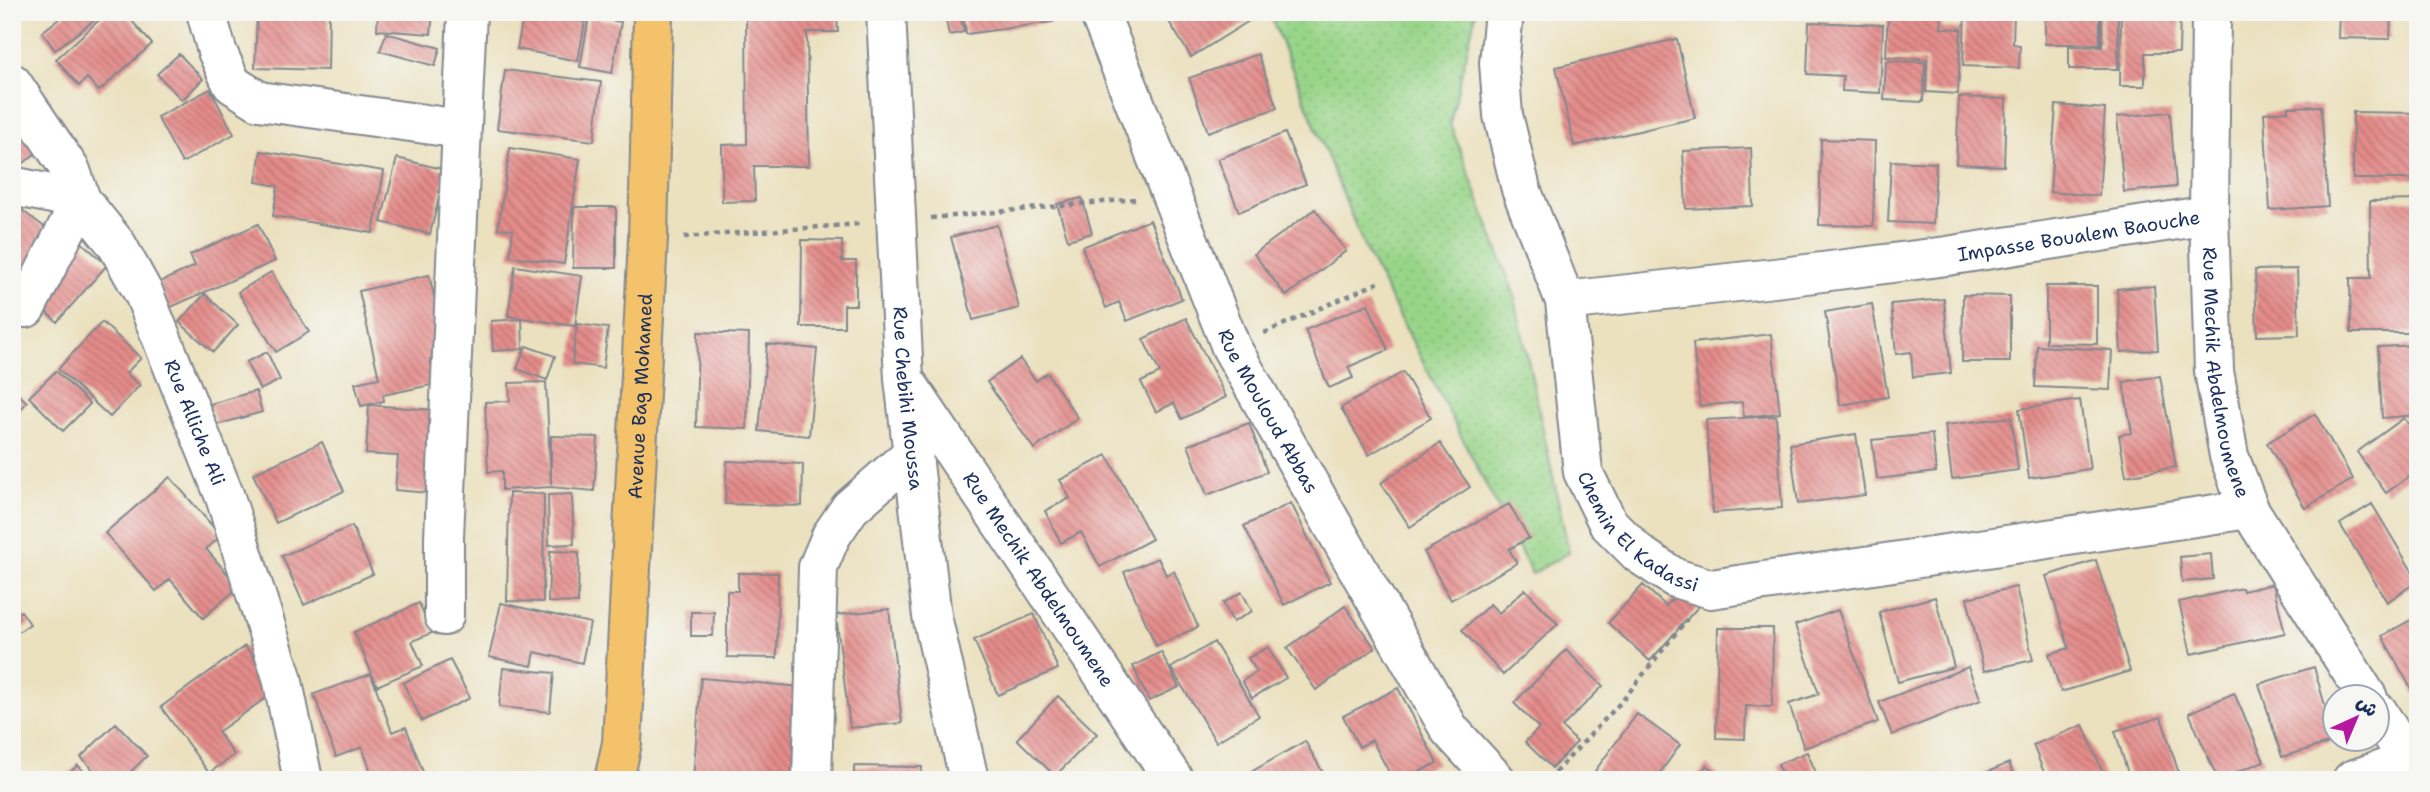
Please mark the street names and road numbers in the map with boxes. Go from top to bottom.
street label: Impasse Boualem Baouche [1956,205,2202,267]
street label: Rue Mechik Abdelmoumene [2197,247,2256,501]
street label: Avenue Bag Mohamed [623,293,658,500]
street label: Rue Chebihi Moussa [887,306,929,492]
street label: Rue Mouloud Abbas [1212,325,1324,498]
street label: Rue Alliche Ali [158,356,231,489]
street label: Rue Mechik Abdelmoumene [957,467,1120,692]
street label: Chemin El Kadassi [1571,467,1702,597]

